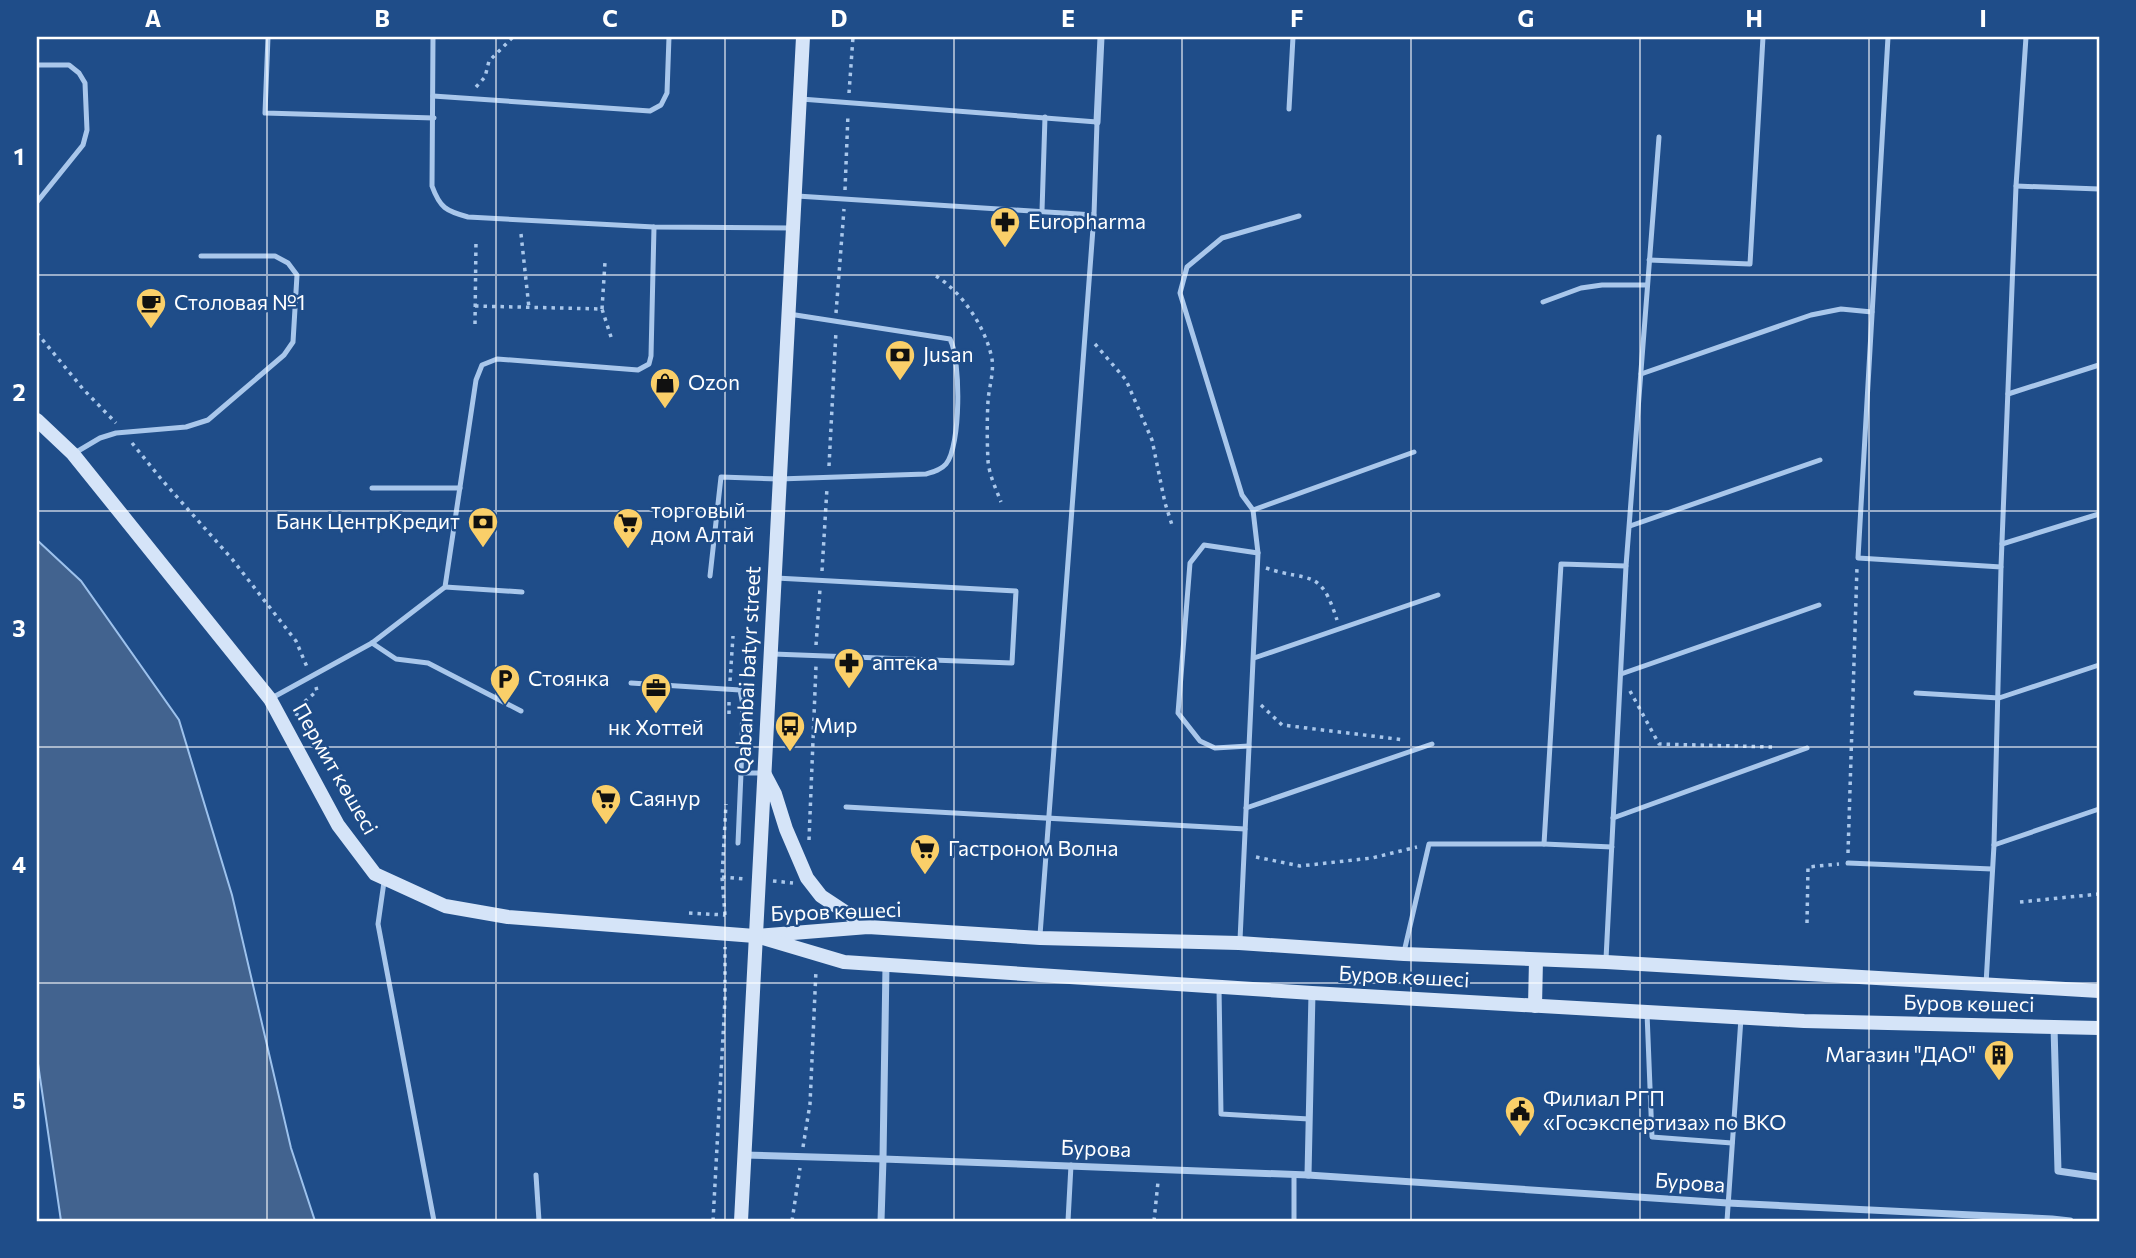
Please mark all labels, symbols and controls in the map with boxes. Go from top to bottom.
text: A [145,4,162,32]
text: B [374,4,390,32]
text: C [602,4,618,32]
text: D [831,4,848,32]
text: E [1061,4,1075,32]
text: F [1290,4,1304,32]
text: G [1518,4,1534,32]
text: H [1745,4,1763,32]
text: I [1979,4,1987,32]
text: 1 [14,142,24,170]
pharmacy icon: Europharma [988,205,1022,249]
place label: Europharma [1028,208,1146,233]
cafe icon: Столовая №1 [134,286,168,330]
place label: Столовая №1 [174,289,306,314]
bank icon: Jusan [883,338,917,382]
place label: Jusan [923,341,973,366]
shop icon: Ozon [648,366,682,410]
place label: Ozon [688,369,740,394]
text: 2 [12,378,26,406]
place label: торговый дом Алтай [651,497,754,546]
bank icon: Банк ЦентрКредит [466,505,500,549]
supermarket icon: торговый дом Алтай [611,506,645,550]
place label: Банк ЦентрКредит [276,508,460,533]
street label: Qabanbai batyr street [729,565,764,775]
text: 3 [12,614,26,642]
pharmacy icon: аптека [832,646,866,690]
place label: аптека [872,649,938,674]
parking icon: Стоянка [488,662,522,706]
place label: Стоянка [528,665,609,690]
office icon: нк Хоттей [639,671,673,715]
street label: Пермит көшесі [289,698,384,838]
bus stop icon: Мир [773,709,807,753]
place label: Мир [813,712,857,737]
place label: нк Хоттей [608,714,704,739]
supermarket icon: Саянур [589,782,623,826]
place label: Саянур [629,785,700,810]
supermarket icon: Гастроном Волна [908,832,942,876]
place label: Гастроном Волна [948,835,1118,860]
text: 4 [12,850,26,878]
street label: Буров көшесі [770,896,902,925]
street label: Буров көшесі [1338,960,1470,991]
street label: Буров көшесі [1903,989,2035,1016]
building icon: Магазин "ДАО" [1982,1038,2016,1082]
place label: Магазин "ДАО" [1825,1041,1976,1066]
place label: Филиал РГП «Госэкспертиза» по ВКО [1543,1085,1787,1134]
text: 5 [12,1086,26,1114]
public building icon: Филиал РГП «Госэкспертиза» по ВКО [1503,1094,1537,1138]
street label: Бурова [1060,1134,1132,1161]
street label: Бурова [1654,1167,1726,1196]

